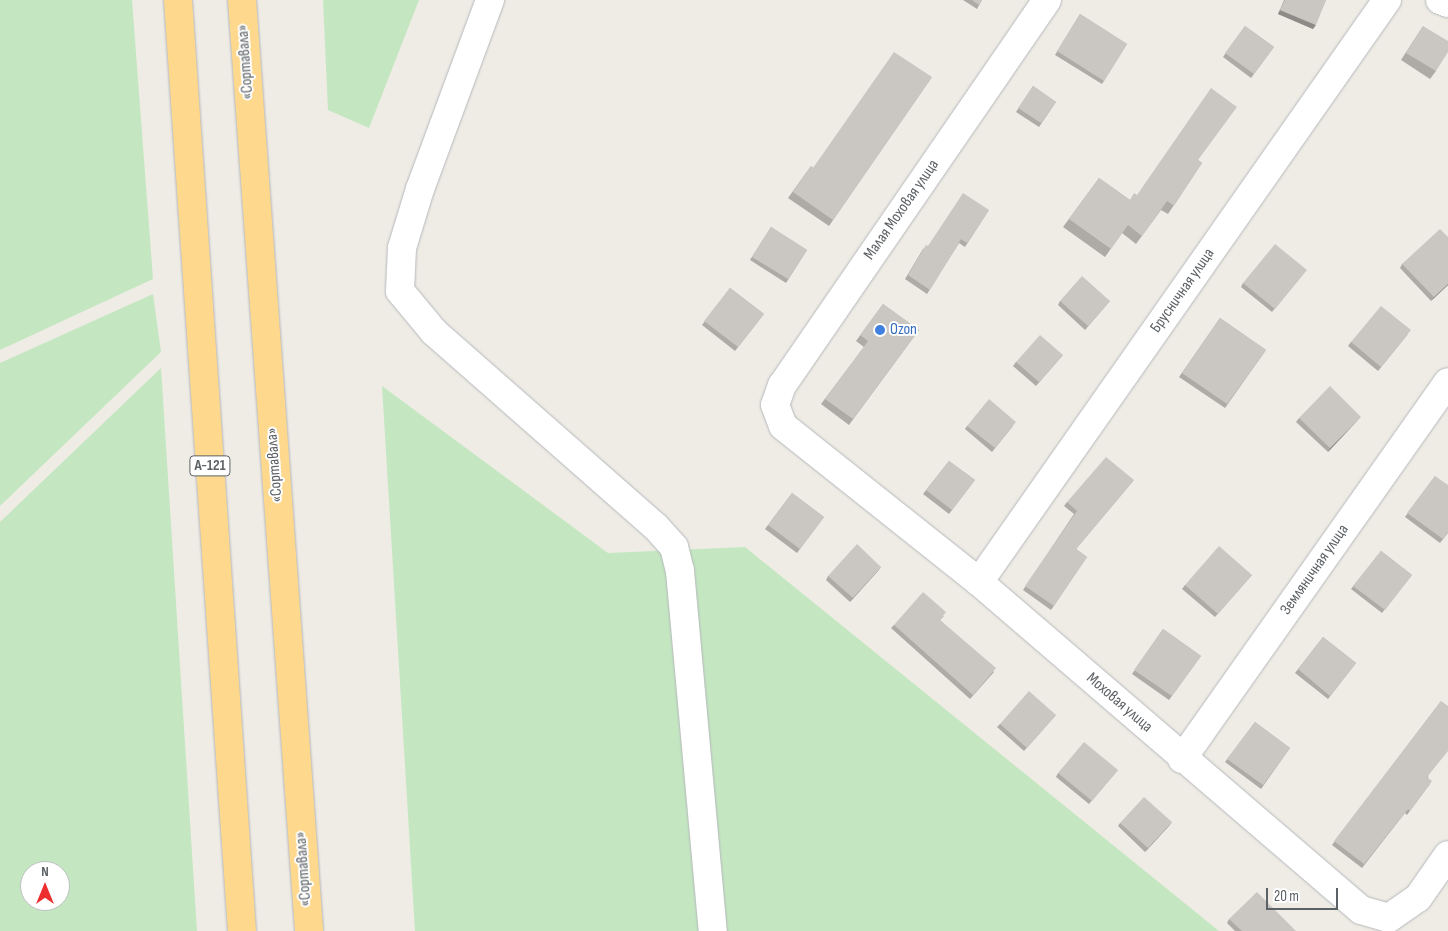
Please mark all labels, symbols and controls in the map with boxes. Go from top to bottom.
street label: «Сортавала» [234,24,258,100]
street label: Малая Моховая улица [860,156,944,264]
street label: Брусничная улица [1147,245,1219,337]
place label: Ozon [890,320,917,340]
marker: Ozon [874,324,886,336]
street label: «Сортавала» [263,427,287,503]
road number: А-121 [189,454,231,478]
street label: Земляничная улица [1277,521,1353,619]
street label: Моховая улица [1082,669,1156,737]
street label: «Сортавала» [292,831,316,907]
north arrow [20,861,70,911]
text: N [41,863,49,880]
scale bar [1268,878,1340,910]
text: 20 m [1274,887,1299,906]

